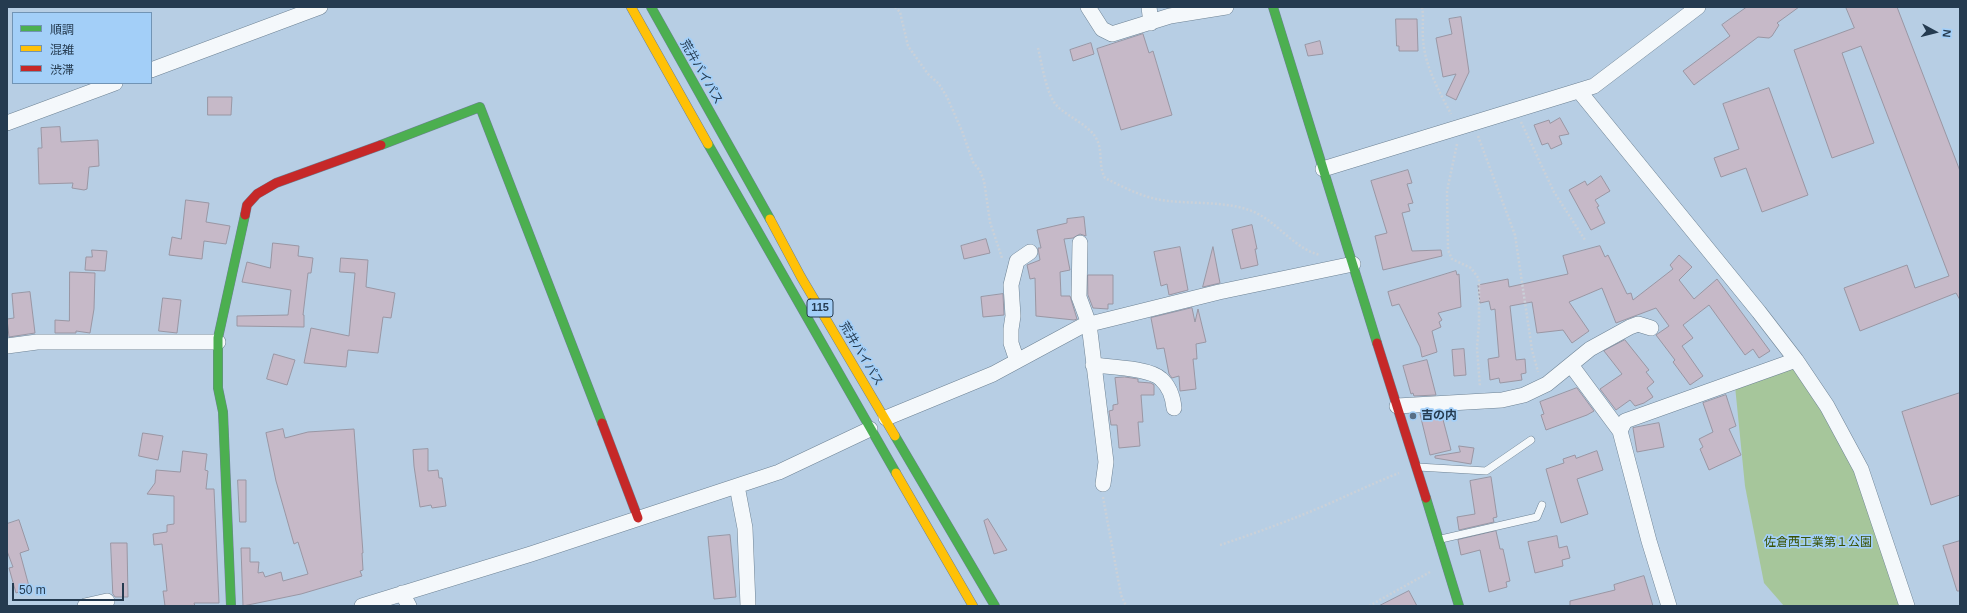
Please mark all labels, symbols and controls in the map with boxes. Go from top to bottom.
legend [12,12,152,84]
north arrow [1915,12,1955,52]
text: 順調 [50,23,74,37]
text: N [1940,29,1953,38]
street label: 荒井バイパス [677,37,725,107]
text: 混雑 [50,43,74,57]
text: 渋滞 [50,63,74,77]
road number: 115 [807,299,833,317]
street label: 荒井バイパス [836,319,886,389]
place label: 吉の内 [1421,409,1457,423]
marker: 吉の内 [1408,411,1418,421]
park label: 佐倉西工業第１公園 [1764,536,1872,550]
scale bar [14,575,126,601]
text: 50 m [19,583,46,597]

